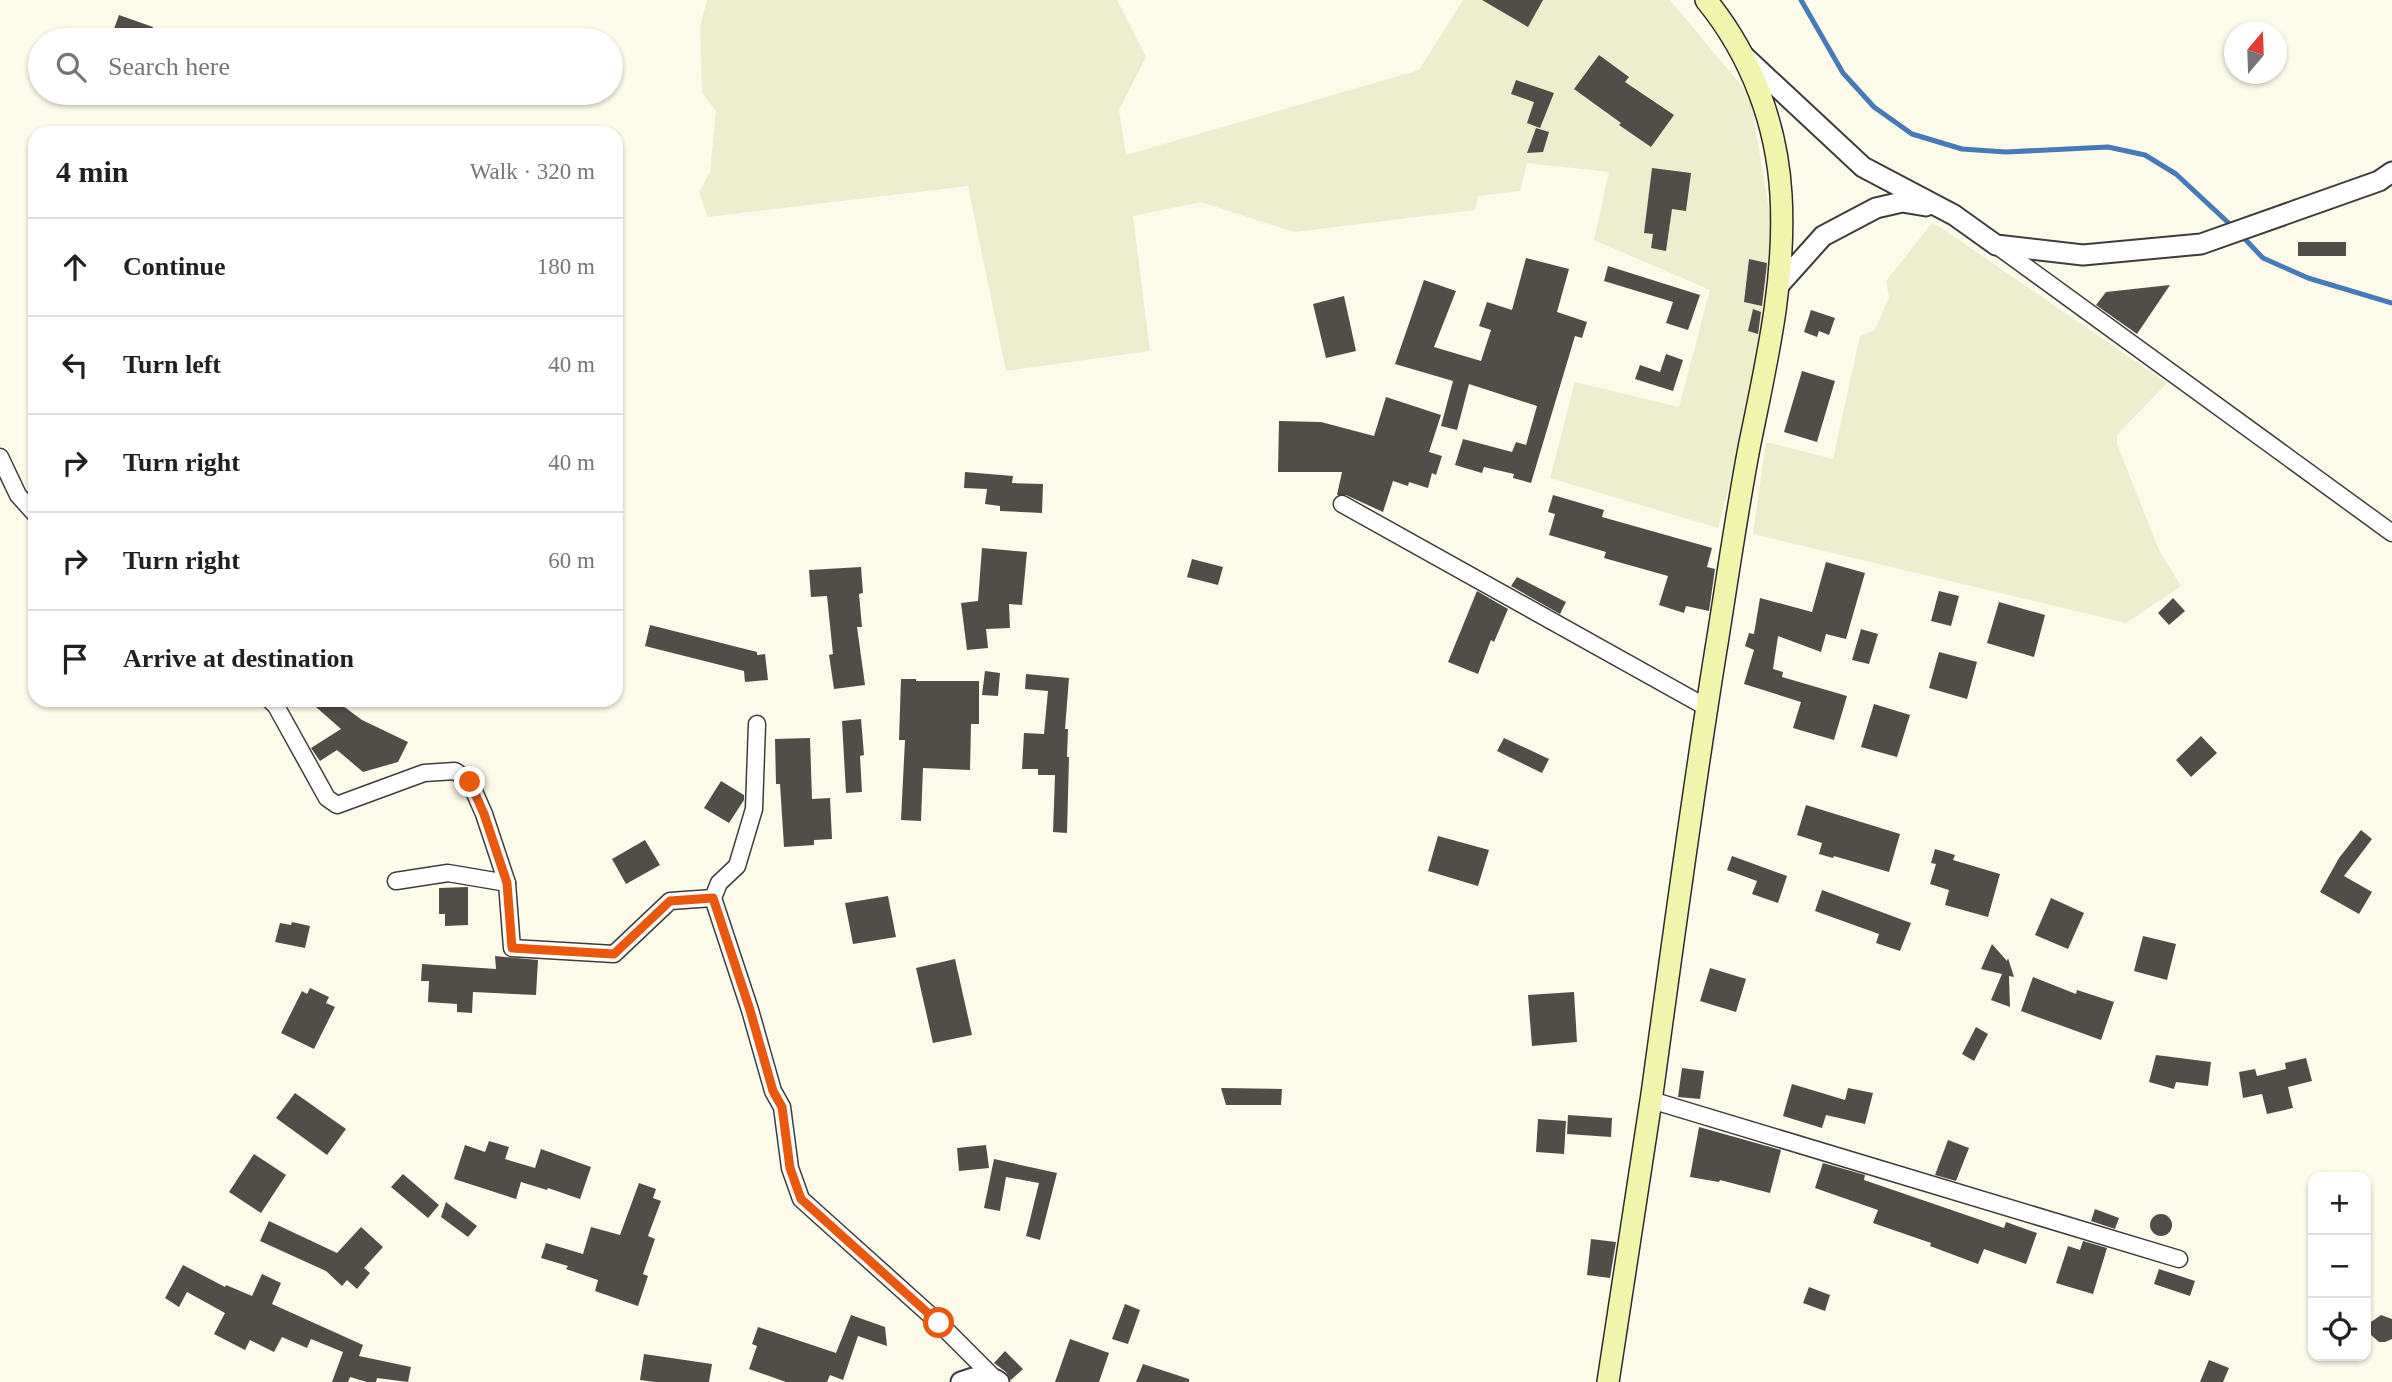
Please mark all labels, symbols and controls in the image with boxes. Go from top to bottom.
north arrow [2224,21,2287,84]
search box [28,28,623,105]
icon: search [52,48,90,86]
text: Search here [108,52,230,81]
text: 4 min [56,155,129,188]
text: Walk · 320 m [470,159,595,184]
icon: ahead [56,248,94,286]
text: Continue [123,252,226,281]
text: 180 m [537,254,595,279]
icon: left [56,346,94,384]
text: Turn left [123,350,221,379]
text: 40 m [548,352,595,377]
icon: right [56,444,94,482]
text: Turn right [123,448,240,477]
text: 40 m [548,450,595,475]
icon: right [56,542,94,580]
text: Turn right [123,546,240,575]
text: 60 m [548,548,595,573]
icon: arrive [56,640,94,678]
text: Arrive at destination [123,644,354,673]
route end [454,766,485,797]
map controls [2308,1172,2371,1361]
button: + [2308,1172,2371,1235]
button: − [2308,1235,2371,1298]
button: locate [2308,1298,2371,1361]
route start [923,1307,954,1338]

